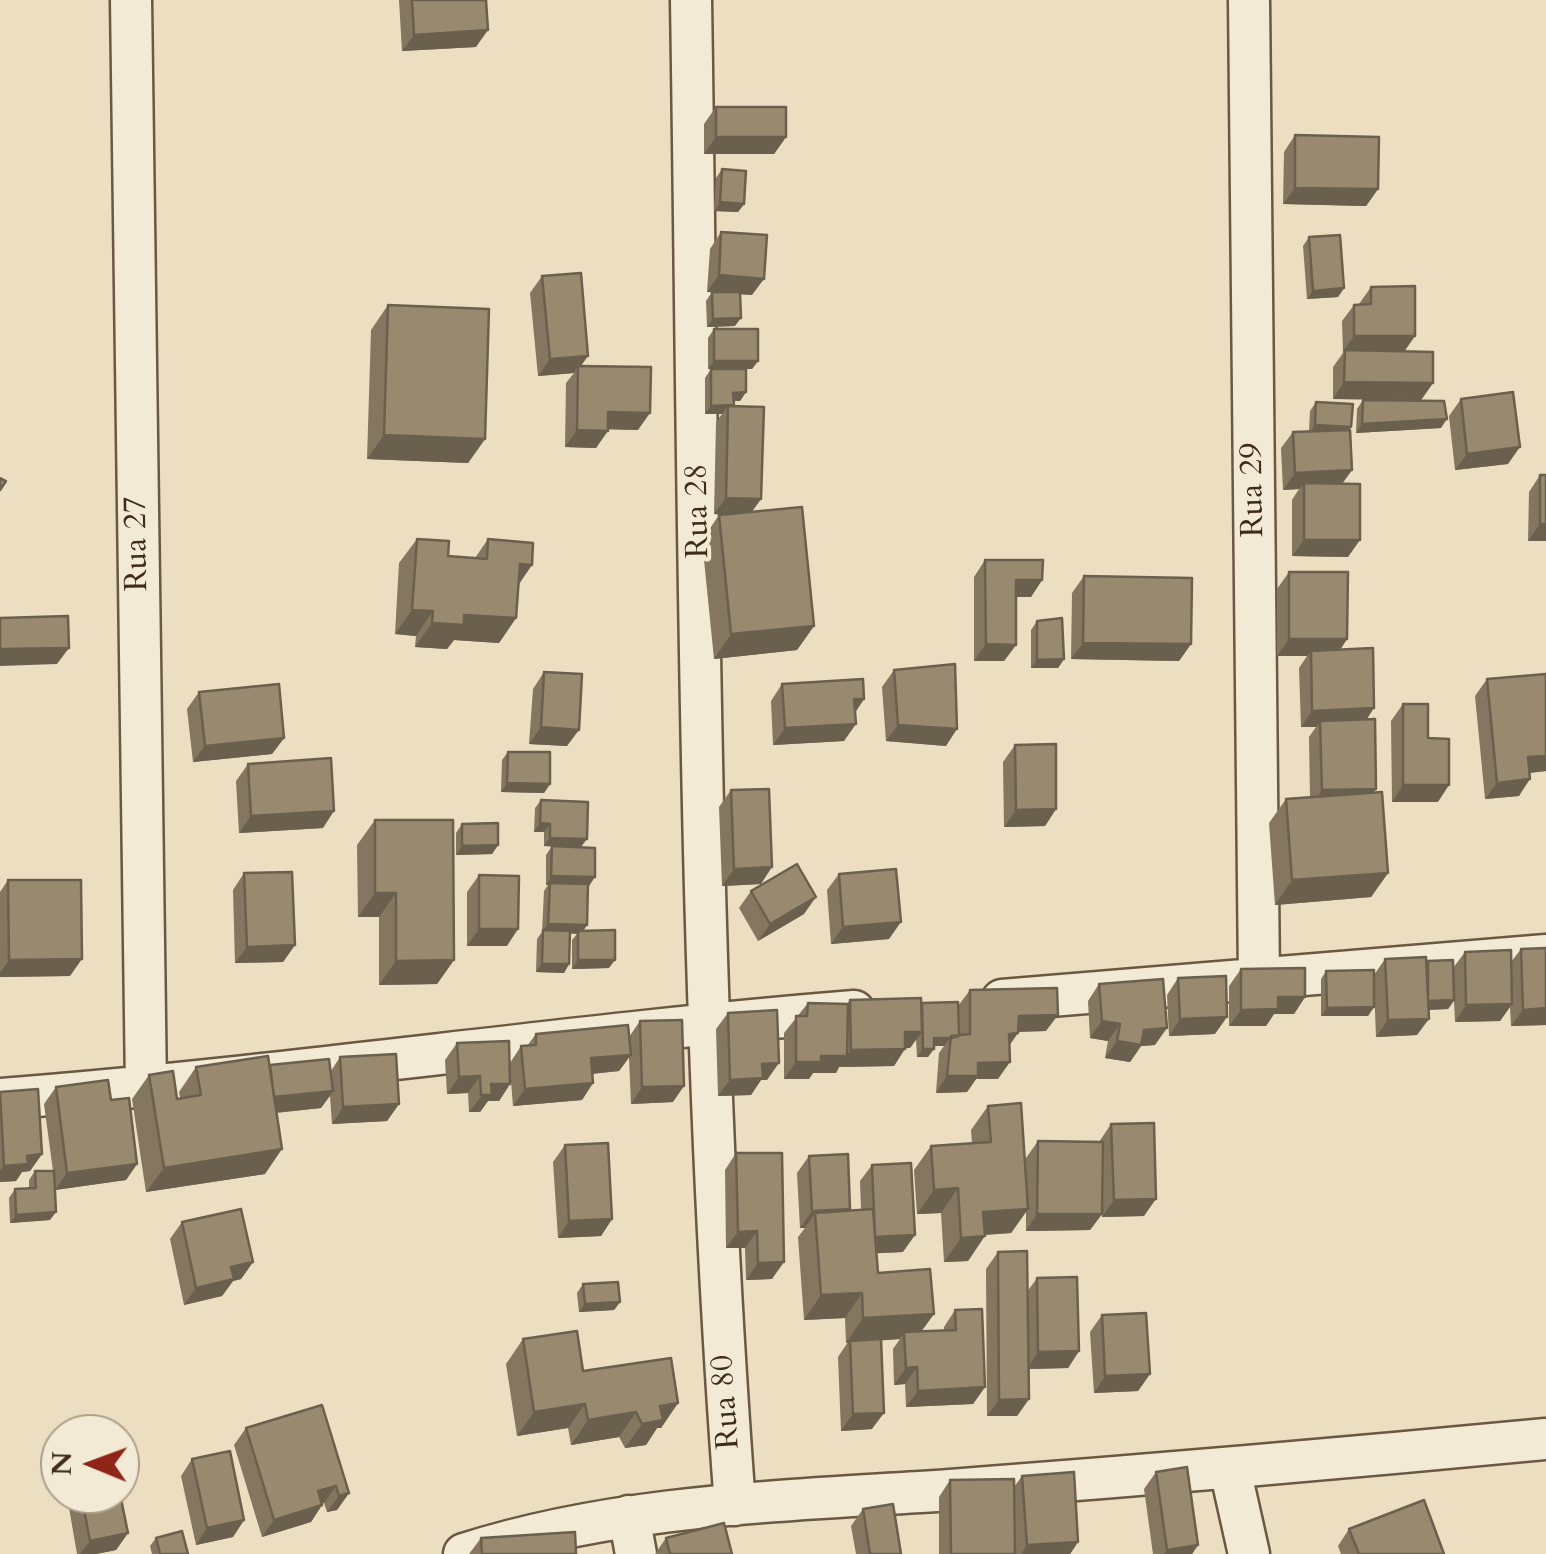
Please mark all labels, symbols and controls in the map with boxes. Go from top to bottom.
street label: Rua 29 [1234,442,1274,538]
street label: Rua 28 [679,463,719,559]
street label: Rua 27 [118,496,158,592]
street label: Rua 80 [705,1353,749,1451]
north arrow [40,1414,140,1514]
text: N [43,1451,81,1476]

